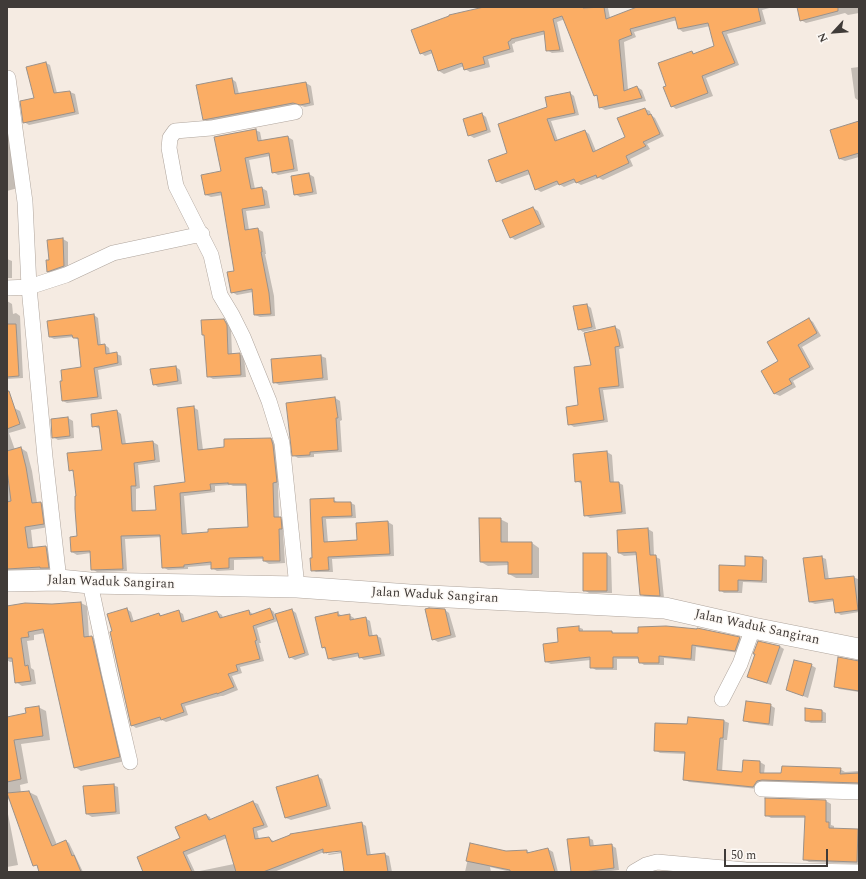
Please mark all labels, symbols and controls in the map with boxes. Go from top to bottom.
north arrow [814,12,854,52]
text: N [813,30,832,45]
street label: Jalan Waduk Sangiran [47,573,175,593]
street label: Jalan Waduk Sangiran [371,585,499,607]
street label: Jalan Waduk Sangiran [693,607,821,649]
scale bar [726,841,830,867]
text: 50 m [731,846,756,865]

